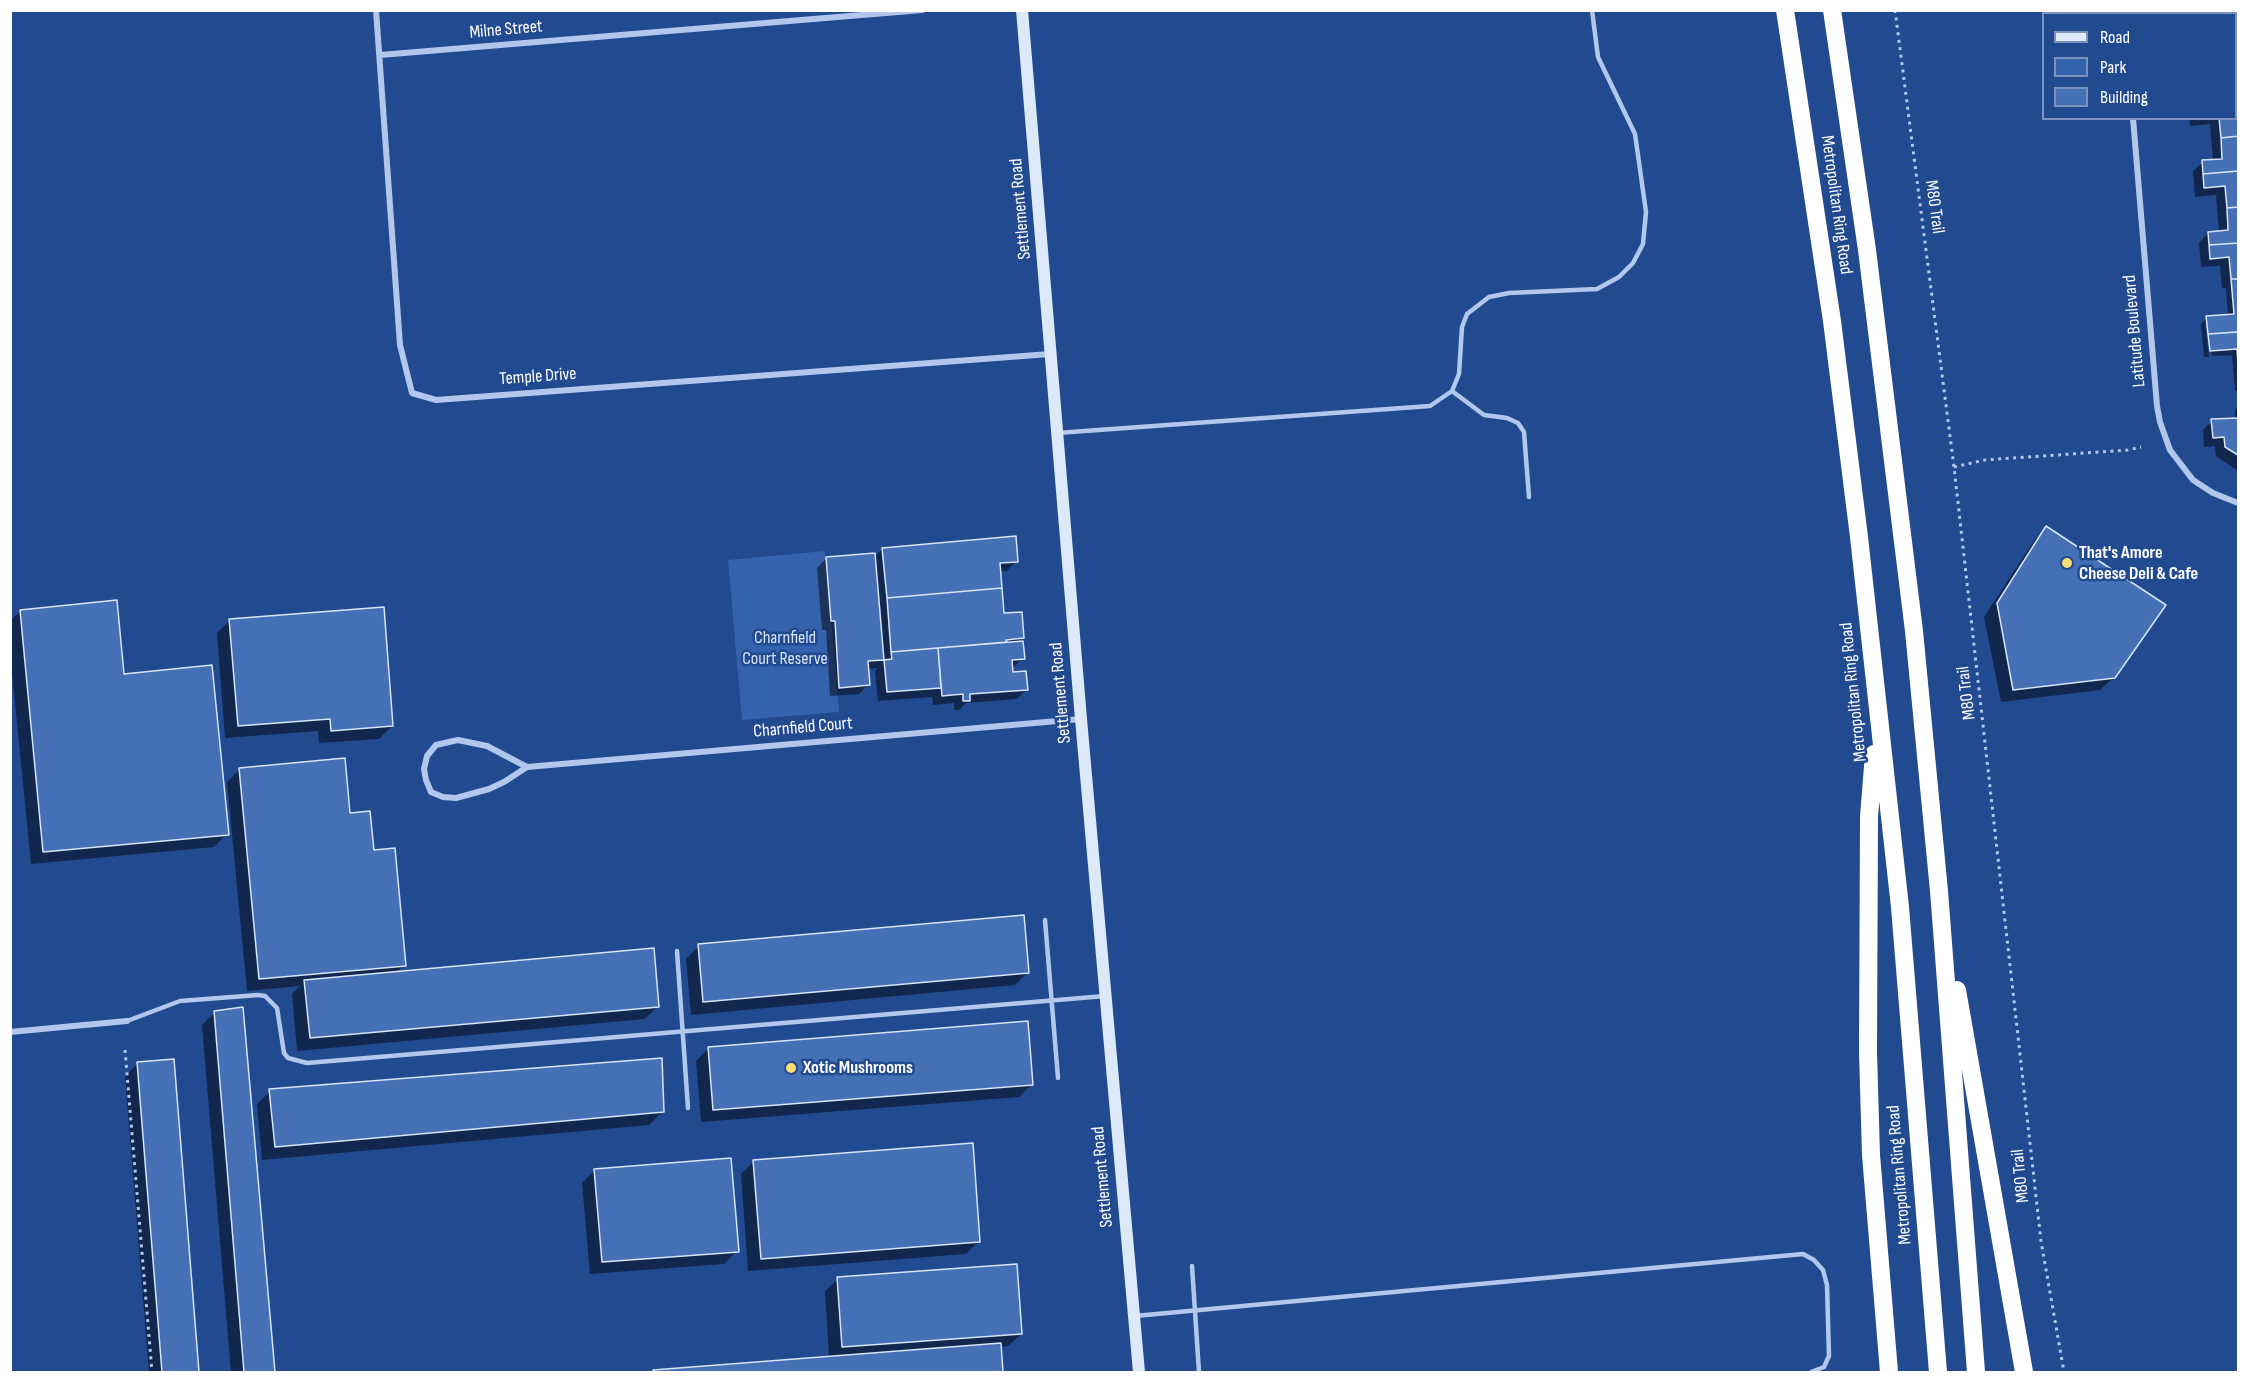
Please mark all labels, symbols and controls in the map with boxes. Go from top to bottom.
legend [2042,12,2237,120]
street label: Milne Street [469,16,543,44]
text: Road [2100,27,2130,48]
text: Park [2100,57,2126,78]
text: Building [2100,87,2148,108]
street label: Metropolitan Ring Road [1816,134,1856,276]
street label: Settlement Road [1006,158,1036,260]
street label: M80 Trail [1920,179,1948,235]
street label: Latitude Boulevard [2119,274,2151,388]
street label: Temple Drive [499,364,577,390]
place label: That's Amore Cheese Deli & Cafe [2079,542,2198,584]
marker: That's Amore Cheese Deli & Cafe [2060,556,2074,570]
street label: Metropolitan Ring Road [1836,621,1872,763]
park label: Charnfield Court Reserve [742,627,828,670]
street label: Settlement Road [1046,642,1076,744]
street label: M80 Trail [1953,665,1981,721]
street label: Charnfield Court [753,713,853,743]
place label: Xotic Mushrooms [803,1057,913,1079]
marker: Xotic Mushrooms [784,1061,798,1075]
street label: Metropolitan Ring Road [1883,1104,1917,1246]
street label: Settlement Road [1088,1126,1118,1228]
street label: M80 Trail [2007,1148,2035,1204]

